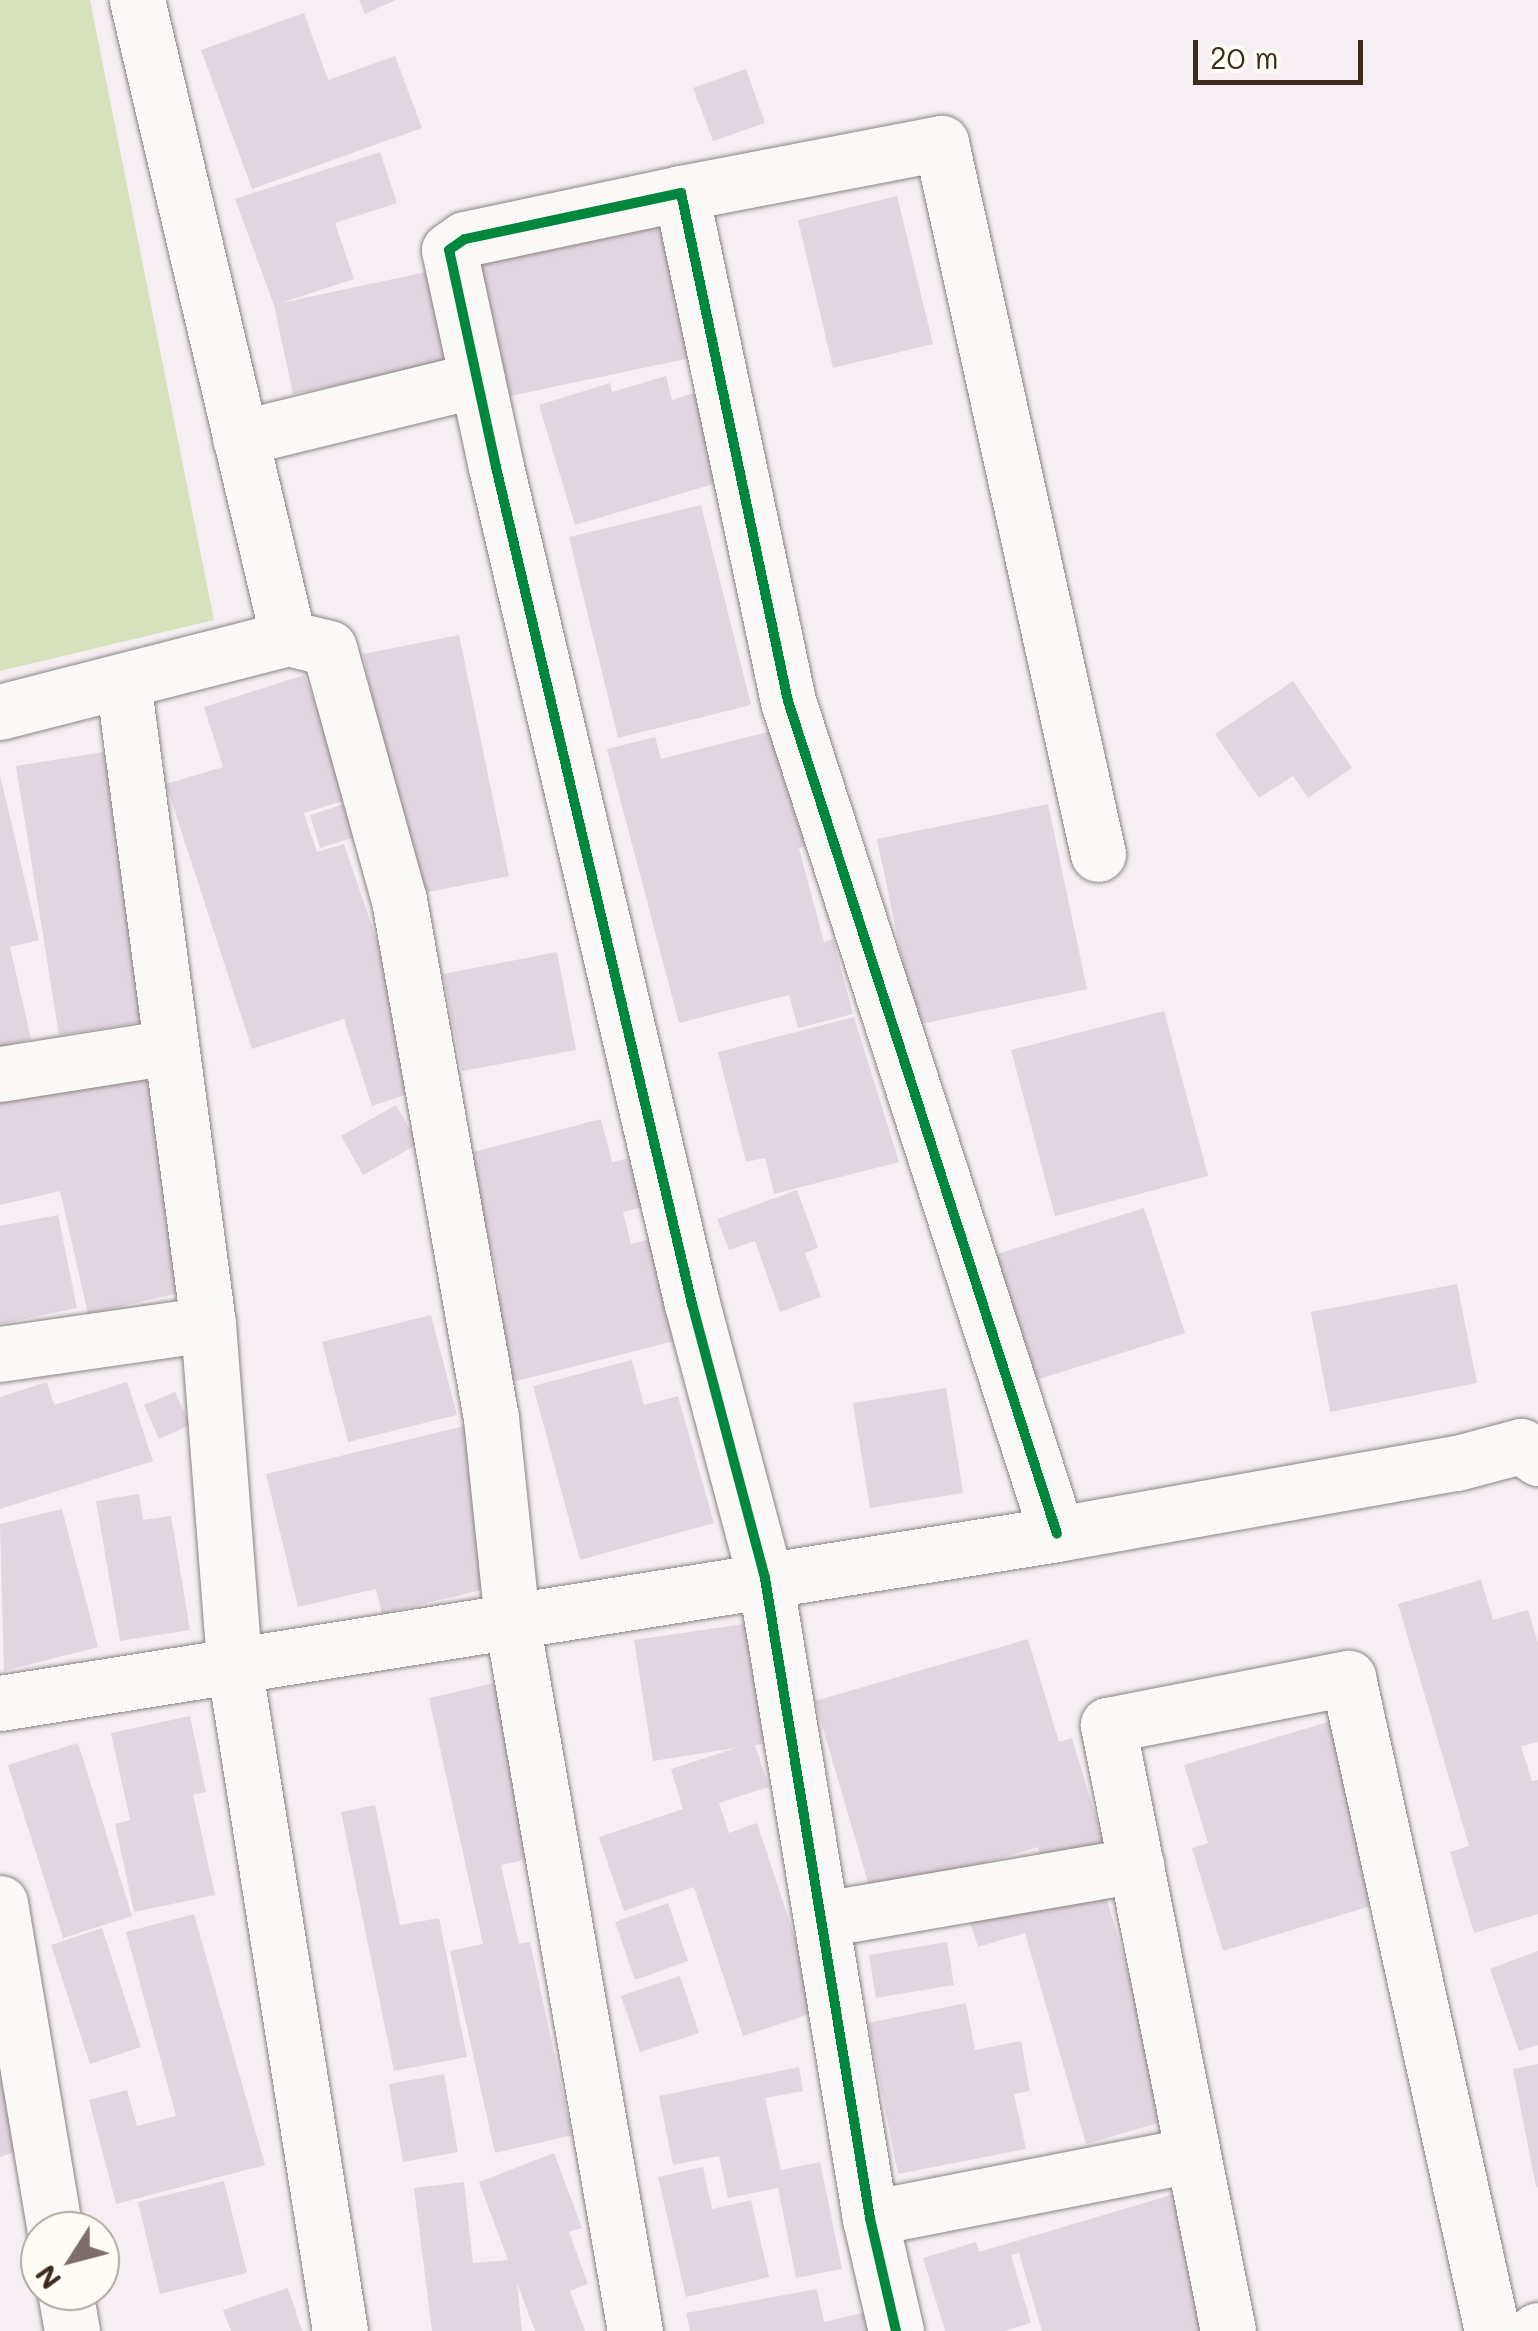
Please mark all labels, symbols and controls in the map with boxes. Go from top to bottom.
scale bar [1198,20,1368,82]
text: 20 m [1210,37,1279,77]
north arrow [20,2211,120,2311]
text: N [27,2258,68,2297]

